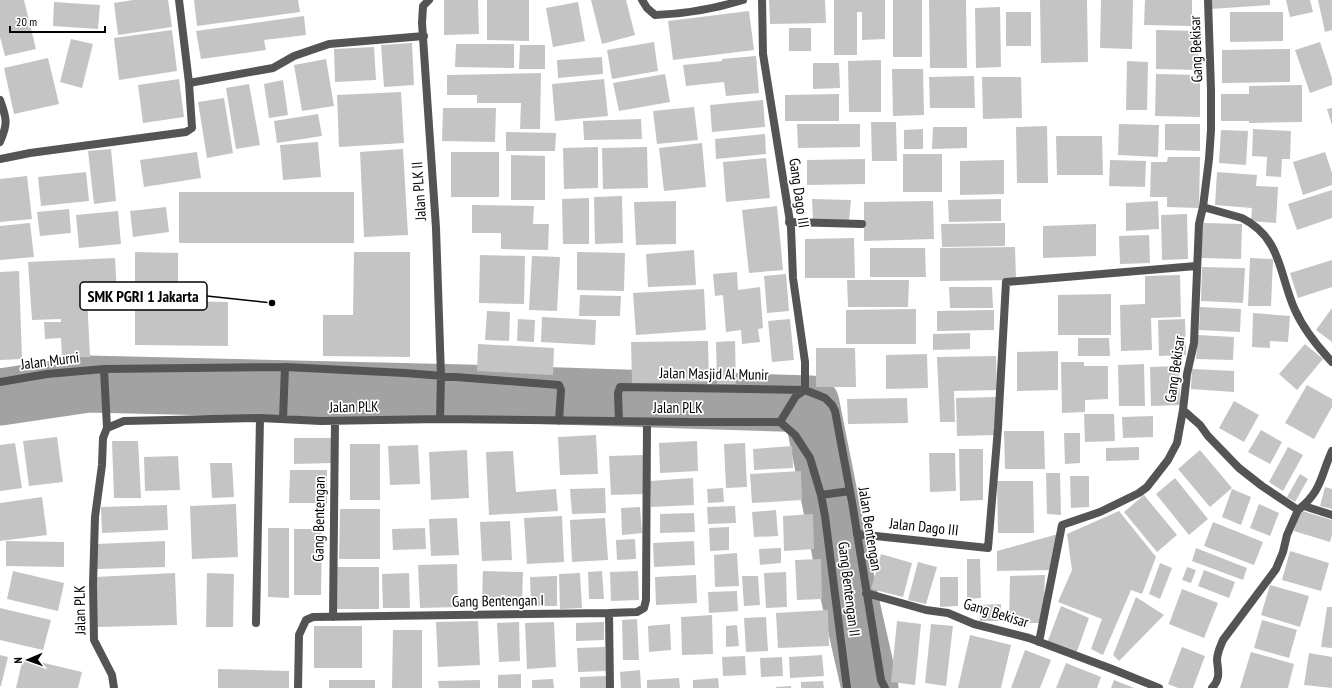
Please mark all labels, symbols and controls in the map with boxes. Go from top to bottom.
scale bar [10,8,105,34]
text: 20 m [16,14,37,29]
street label: Gang Bekisar [1185,14,1206,83]
street label: Gang Dago III [785,157,814,229]
street label: Jalan PLK II [407,161,430,222]
callout: SMK PGRI 1 Jakarta [80,282,207,310]
text: SMK PGRI 1 Jakarta [87,286,199,306]
street label: Gang Bekisar [1160,333,1189,403]
street label: Jalan Murni [19,347,80,374]
street label: Jalan Masjid Al Munir [658,363,770,384]
street label: Jalan PLK [328,397,379,416]
street label: Jalan PLK [652,398,703,417]
street label: Gang Bentengan [308,476,329,562]
street label: Jalan Bentengan [854,485,886,572]
street label: Jalan Dago III [888,513,960,540]
street label: Gang Bentengan II [834,540,865,637]
street label: Jalan PLK [70,585,89,636]
street label: Gang Bentengan I [452,590,544,611]
street label: Gang Bekisar [961,594,1032,632]
north arrow [8,640,48,680]
text: N [11,657,25,664]

